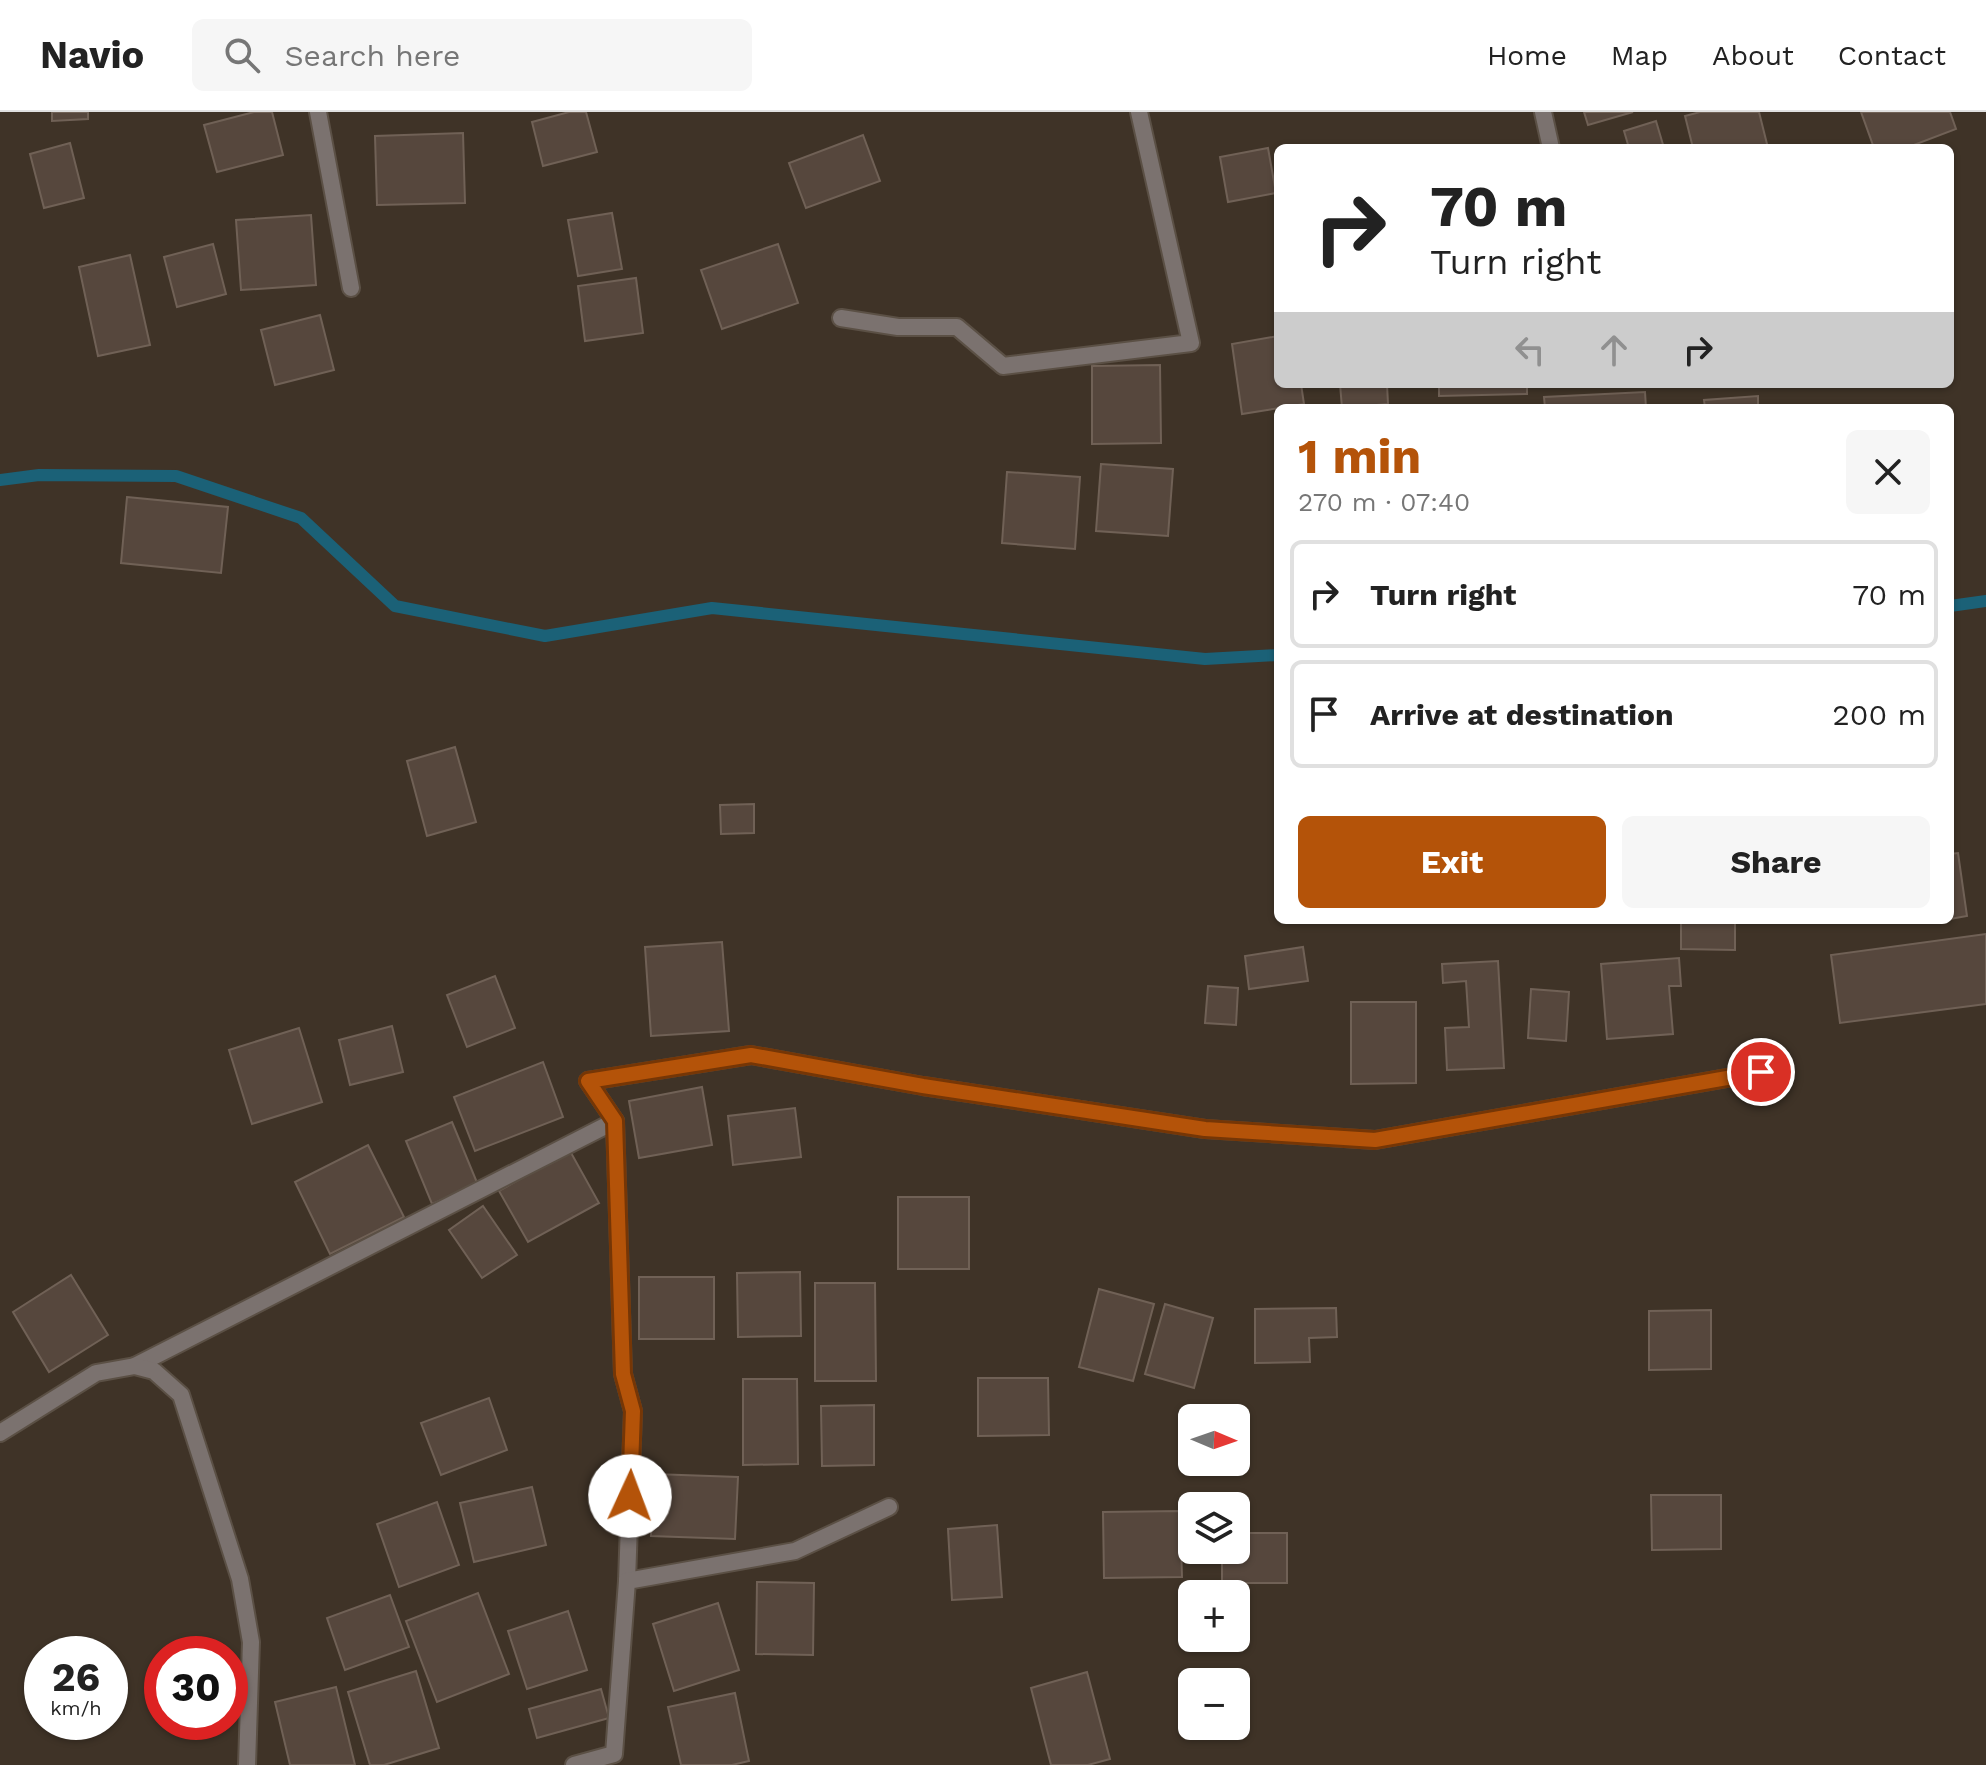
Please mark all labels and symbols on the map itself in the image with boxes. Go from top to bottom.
pin [1727,1038,1795,1106]
north arrow [1178,1404,1250,1476]
position arrow [588,1454,672,1538]
speed limit sign: 30 [144,1636,248,1740]

